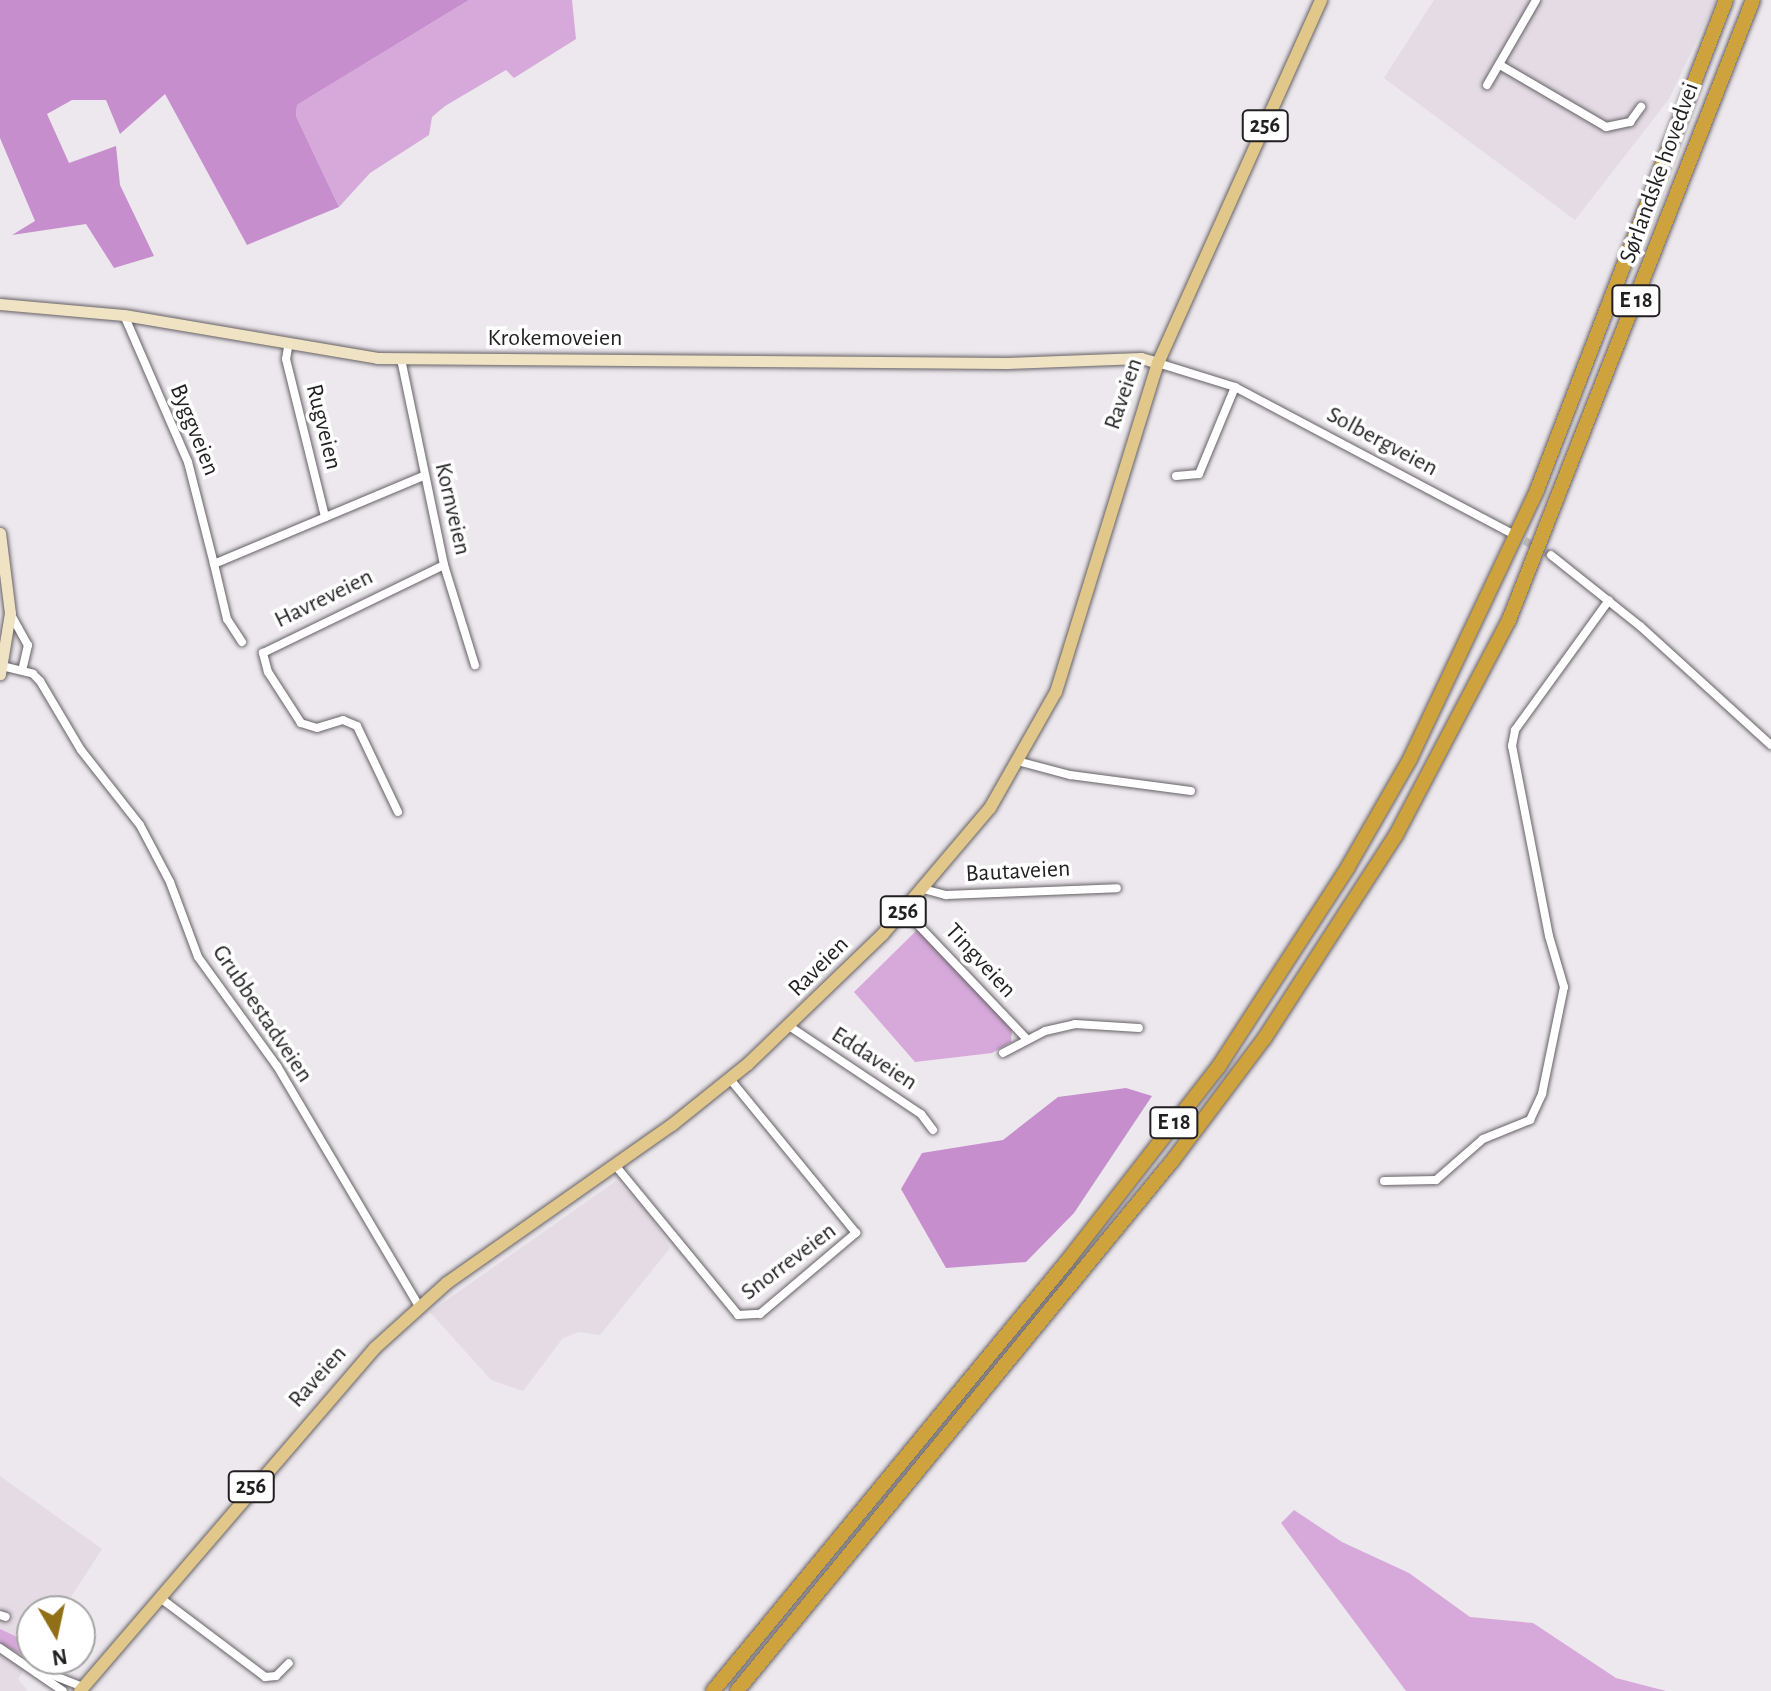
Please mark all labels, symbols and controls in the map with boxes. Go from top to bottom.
street label: Sørlandske hovedvei [1614,79,1706,267]
road number: 256 [1241,108,1289,144]
road number: E 18 [1610,283,1662,319]
street label: Krokemoveien [488,325,622,353]
street label: Raveien [1098,354,1150,434]
street label: Byggveien [163,380,225,480]
street label: Rugveien [299,381,347,473]
street label: Solbergveien [1322,401,1442,483]
street label: Kornveien [427,460,477,558]
street label: Havreveien [270,563,378,635]
street label: Bautaveien [965,855,1071,889]
road number: 256 [879,894,927,930]
street label: Tingveien [938,918,1022,1004]
street label: Raveien [783,931,855,1003]
street label: Grubbestadveien [205,940,319,1088]
street label: Eddaveien [826,1021,922,1097]
road number: E 18 [1148,1105,1200,1141]
street label: Snorreveien [736,1217,842,1307]
street label: Raveien [283,1340,353,1414]
road number: 256 [227,1469,275,1505]
north arrow [16,1595,96,1675]
text: N [50,1645,69,1669]

